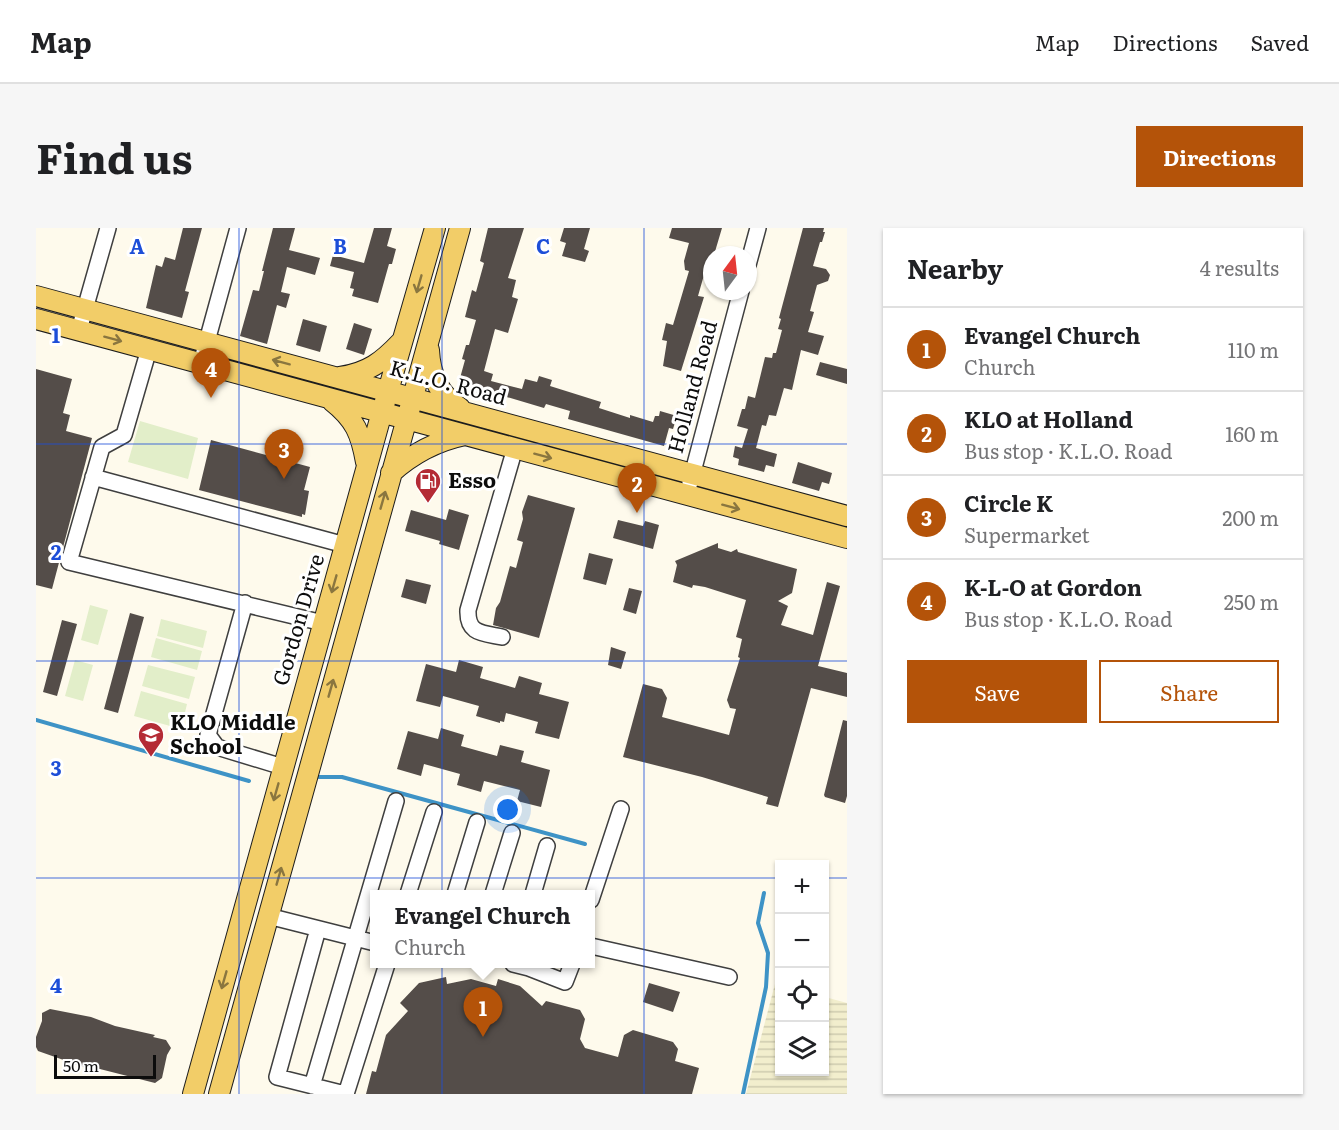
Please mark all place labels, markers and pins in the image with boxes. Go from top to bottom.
pin: 4 [192,348,231,398]
pin: 3 [264,430,304,479]
place label: Esso [448,463,496,494]
pin: 2 [618,464,656,513]
fuel station icon: Esso [413,466,443,504]
place label: KLO Middle School [170,705,296,760]
school or university icon: KLO Middle School [136,720,166,758]
pin: 1 [464,988,502,1037]

